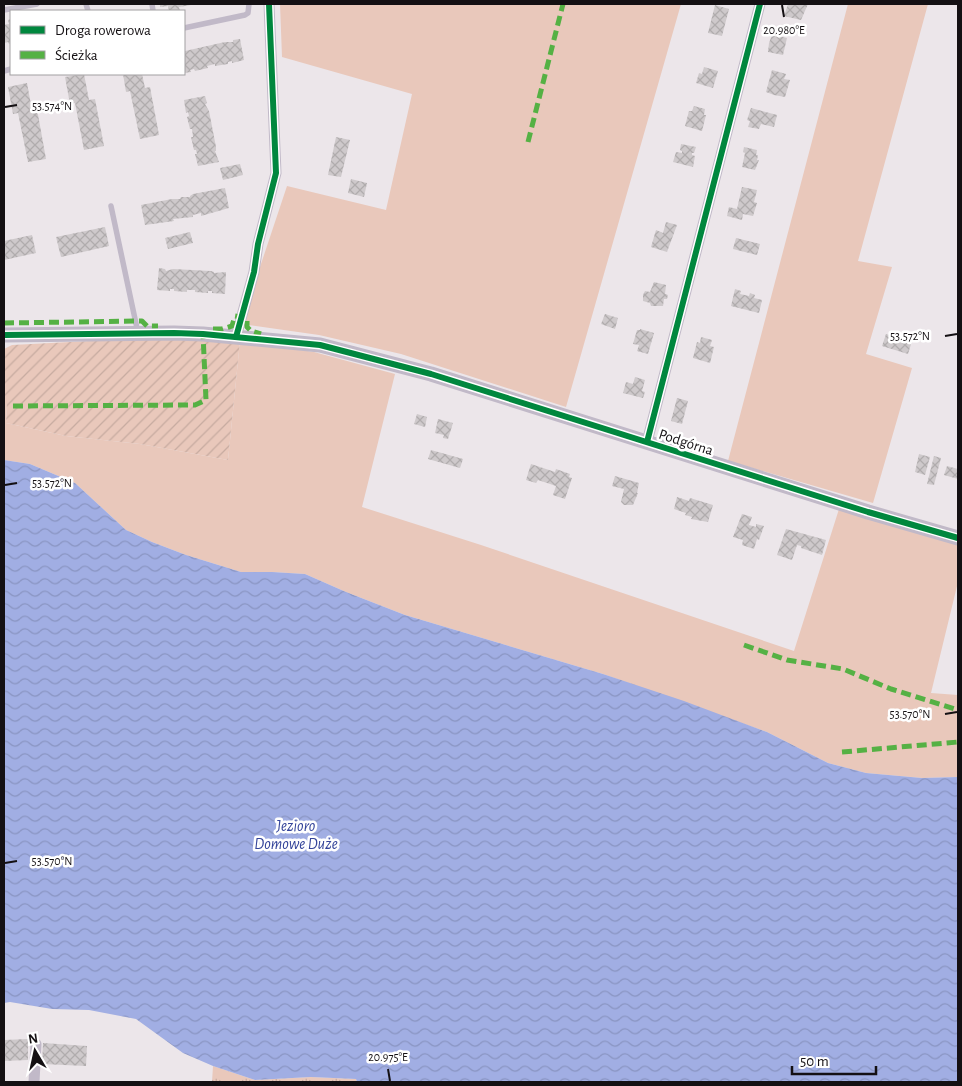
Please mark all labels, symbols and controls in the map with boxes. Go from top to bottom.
legend [10,10,185,75]
text: Droga rowerowa [55,23,151,38]
text: 20.980°E [763,24,805,36]
text: Ścieżka [55,46,98,63]
text: 53.574°N [32,100,72,112]
text: 53.572°N [890,330,930,342]
street label: Podgórna [657,427,715,458]
text: 53.572°N [32,477,72,489]
text: 53.570°N [890,708,930,720]
water label: Jezioro Domowe Duże [254,818,338,852]
text: 53.570°N [32,855,72,867]
north arrow [10,1026,60,1076]
text: N [27,1031,39,1047]
scale bar [792,1044,876,1076]
text: 20.975°E [368,1051,408,1063]
text: 50 m [800,1054,829,1069]

